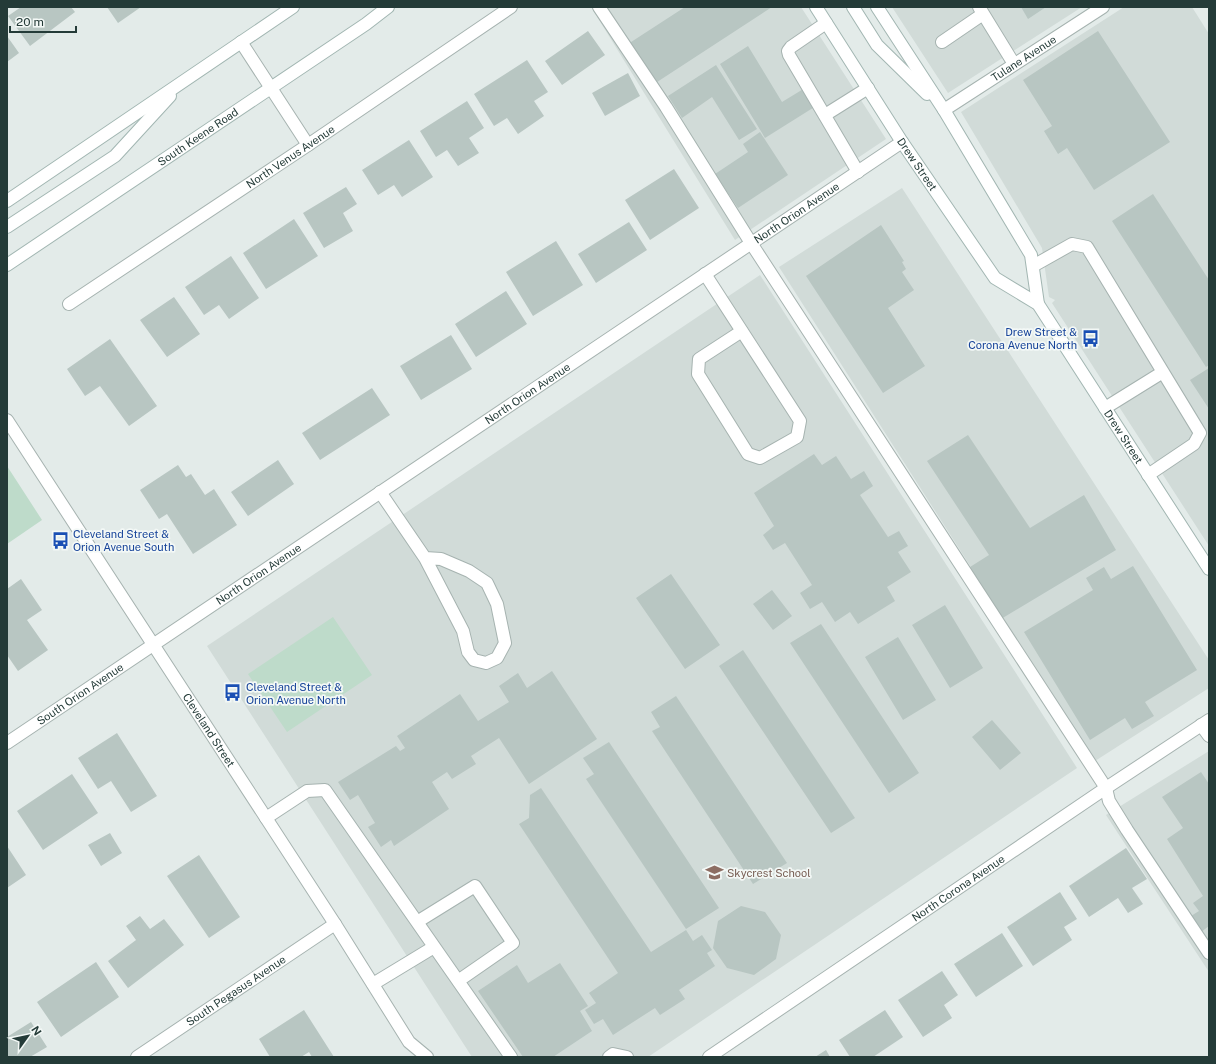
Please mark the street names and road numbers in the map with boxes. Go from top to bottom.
street label: Tulane Avenue [989,33,1058,84]
street label: South Keene Road [155,106,240,168]
street label: North Venus Avenue [244,123,337,190]
street label: Drew Street [895,136,939,193]
street label: North Orion Avenue [752,180,841,246]
street label: North Orion Avenue [483,361,572,426]
street label: Drew Street [1102,408,1145,466]
street label: North Orion Avenue [214,541,303,607]
street label: South Orion Avenue [35,661,126,727]
street label: Cleveland Street [180,691,237,769]
street label: North Corona Avenue [910,853,1007,924]
street label: South Pegasus Avenue [184,953,288,1028]

